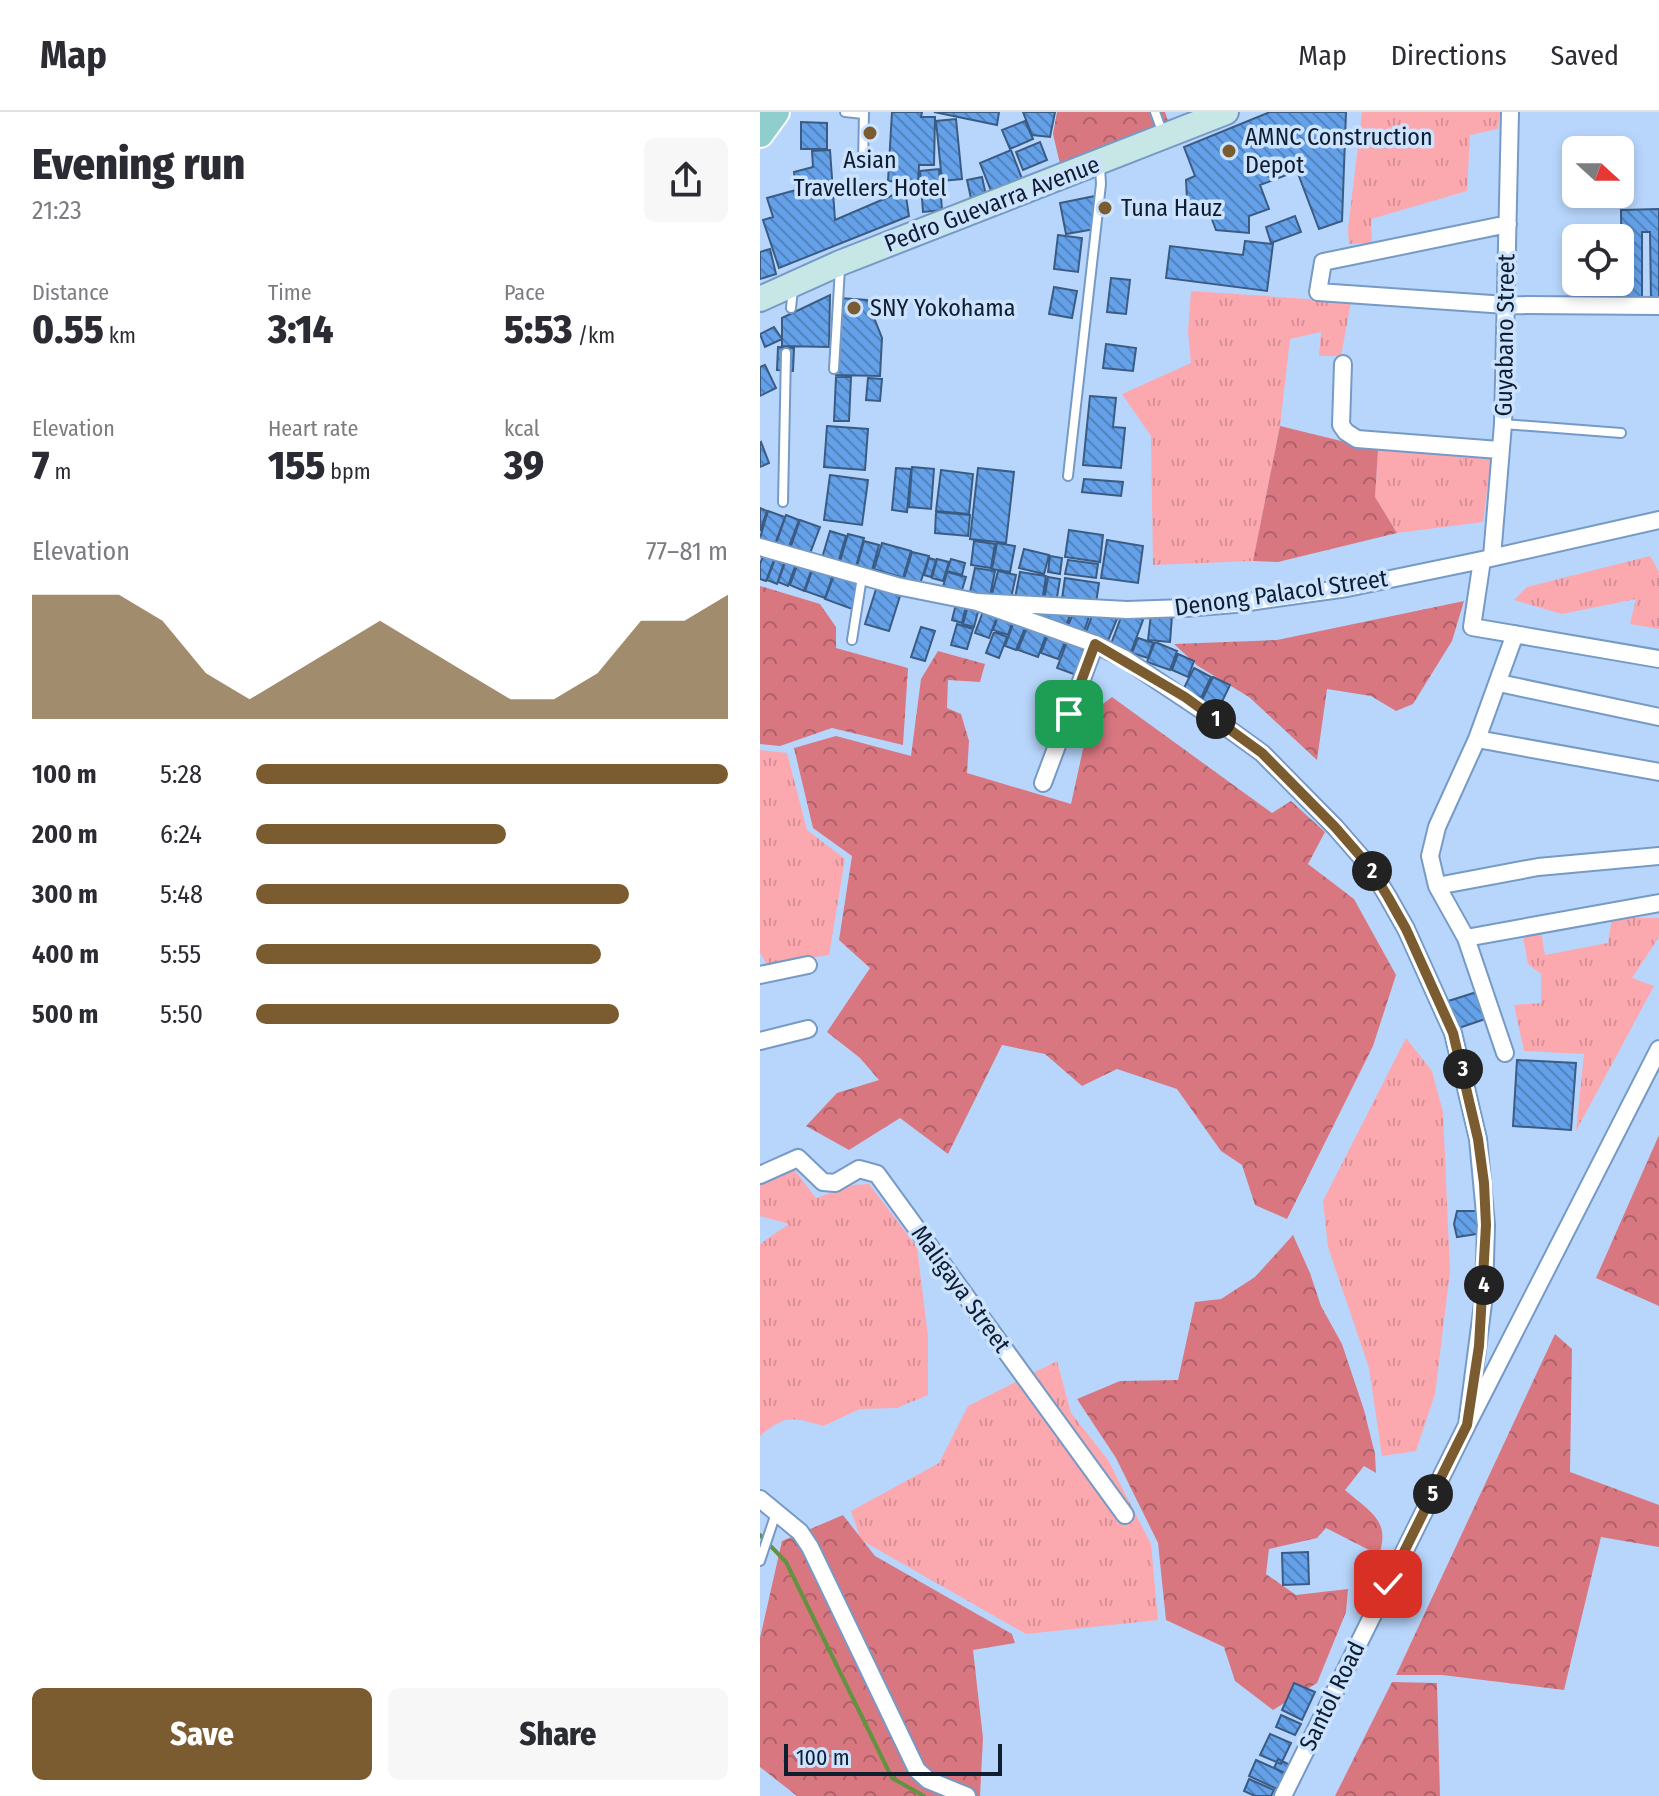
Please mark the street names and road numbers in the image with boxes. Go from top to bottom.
street label: Pedro Guevarra Avenue [880,150,1104,258]
street label: Guyabano Street [1490,253,1520,417]
street label: Denong Palacol Street [1173,564,1389,622]
street label: Maligaya Street [906,1220,1016,1358]
street label: Santol Road [1294,1637,1370,1755]

